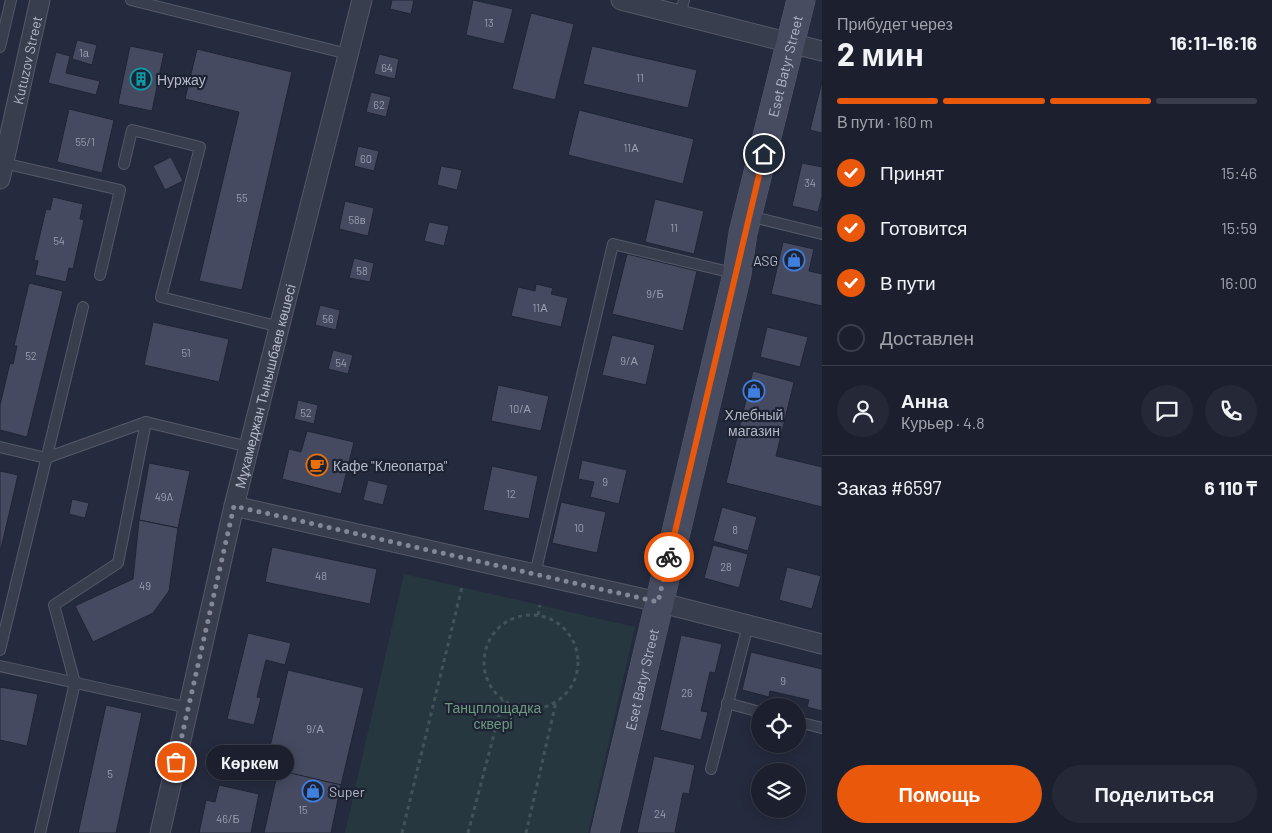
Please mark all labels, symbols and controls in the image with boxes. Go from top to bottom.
street label: Eset Batyr Street [764,13,805,118]
street label: Kutuzov Street [8,14,45,106]
text: Прибудет через [837,14,953,33]
house number: 13 [484,16,494,29]
text: 16:11–16:16 [1170,31,1257,54]
text: 2 мин [837,34,924,72]
house number: 1а [79,46,90,59]
house number: 64 [381,61,393,74]
building icon: Нуржау [129,67,153,91]
place label: Нуржау [157,71,206,88]
house number: 11 [636,71,644,84]
house number: 62 [373,98,385,111]
text: В пути · 160 m [837,112,933,131]
pin [743,133,785,175]
house number: 55/1 [75,135,95,148]
icon: home [750,140,778,168]
house number: 11А [623,141,639,154]
house number: 60 [360,152,372,165]
icon: check [837,159,865,187]
text: Принят [880,161,944,184]
text: 15:46 [1221,163,1257,182]
house number: 34 [804,176,816,189]
house number: 55 [236,191,248,204]
house number: 58в [348,213,366,226]
icon: check [837,214,865,242]
text: Готовится [880,216,967,239]
text: 15:59 [1221,218,1257,237]
house number: 11 [670,221,678,234]
house number: 54 [53,234,65,247]
shop icon: ASG [782,248,806,272]
place label: ASG [753,252,778,269]
house number: 58 [356,264,368,277]
icon: check [837,269,865,297]
text: В пути [880,271,936,294]
text: 16:00 [1220,273,1257,292]
street label: Мұхамеджан Тынышбаев көшесі [230,282,298,490]
house number: 9/Б [646,287,664,300]
house number: 11А [532,301,548,314]
house number: 56 [322,312,334,325]
text: Доставлен [880,326,974,349]
house number: 51 [181,346,191,359]
house number: 52 [25,349,37,362]
house number: 9/А [620,354,638,367]
house number: 54 [335,356,347,369]
shop icon: Хлебный магазин [742,379,766,403]
button: person [837,385,889,437]
button: chat [1141,385,1193,437]
button: phone [1205,385,1257,437]
text: Анна [901,389,948,412]
house number: 10/А [509,402,532,415]
house number: 52 [300,406,312,419]
place label: Хлебный магазин [725,406,783,439]
text: Курьер · 4.8 [901,413,985,432]
cafe icon: Кафе "Клеопатра" [305,453,329,477]
place label: Кафе "Клеопатра" [333,457,448,474]
house number: 9 [602,475,608,488]
text: Заказ #6597 [837,476,942,499]
text: 6 110 ₸ [1204,476,1257,499]
house number: 12 [506,487,516,500]
house number: 49A [155,490,174,503]
house number: 10 [574,521,584,534]
house number: 8 [732,523,738,536]
courier [644,532,694,582]
icon: bike [655,543,683,571]
house number: 28 [720,560,732,573]
house number: 48 [315,569,327,582]
house number: 49 [139,579,151,592]
street label: Eset Batyr Street [621,627,662,732]
house number: 9 [780,674,786,687]
house number: 26 [681,686,693,699]
map controls [751,698,806,818]
button: locate [751,698,806,753]
park label: Танцплощадка сквері [445,699,542,732]
house number: 9/А [306,722,324,735]
pin [155,741,197,783]
callout: Көркем [206,744,294,780]
icon: bag [162,748,190,776]
text: Көркем [221,753,279,772]
button: layers [751,763,806,818]
button: Помощь [837,765,1042,823]
button: Поделиться [1052,765,1257,823]
house number: 5 [107,767,113,780]
shop icon: Super [301,779,325,803]
place label: Super [329,783,365,800]
house number: 15 [298,803,308,816]
house number: 24 [654,807,666,820]
house number: 46/Б [216,812,240,825]

